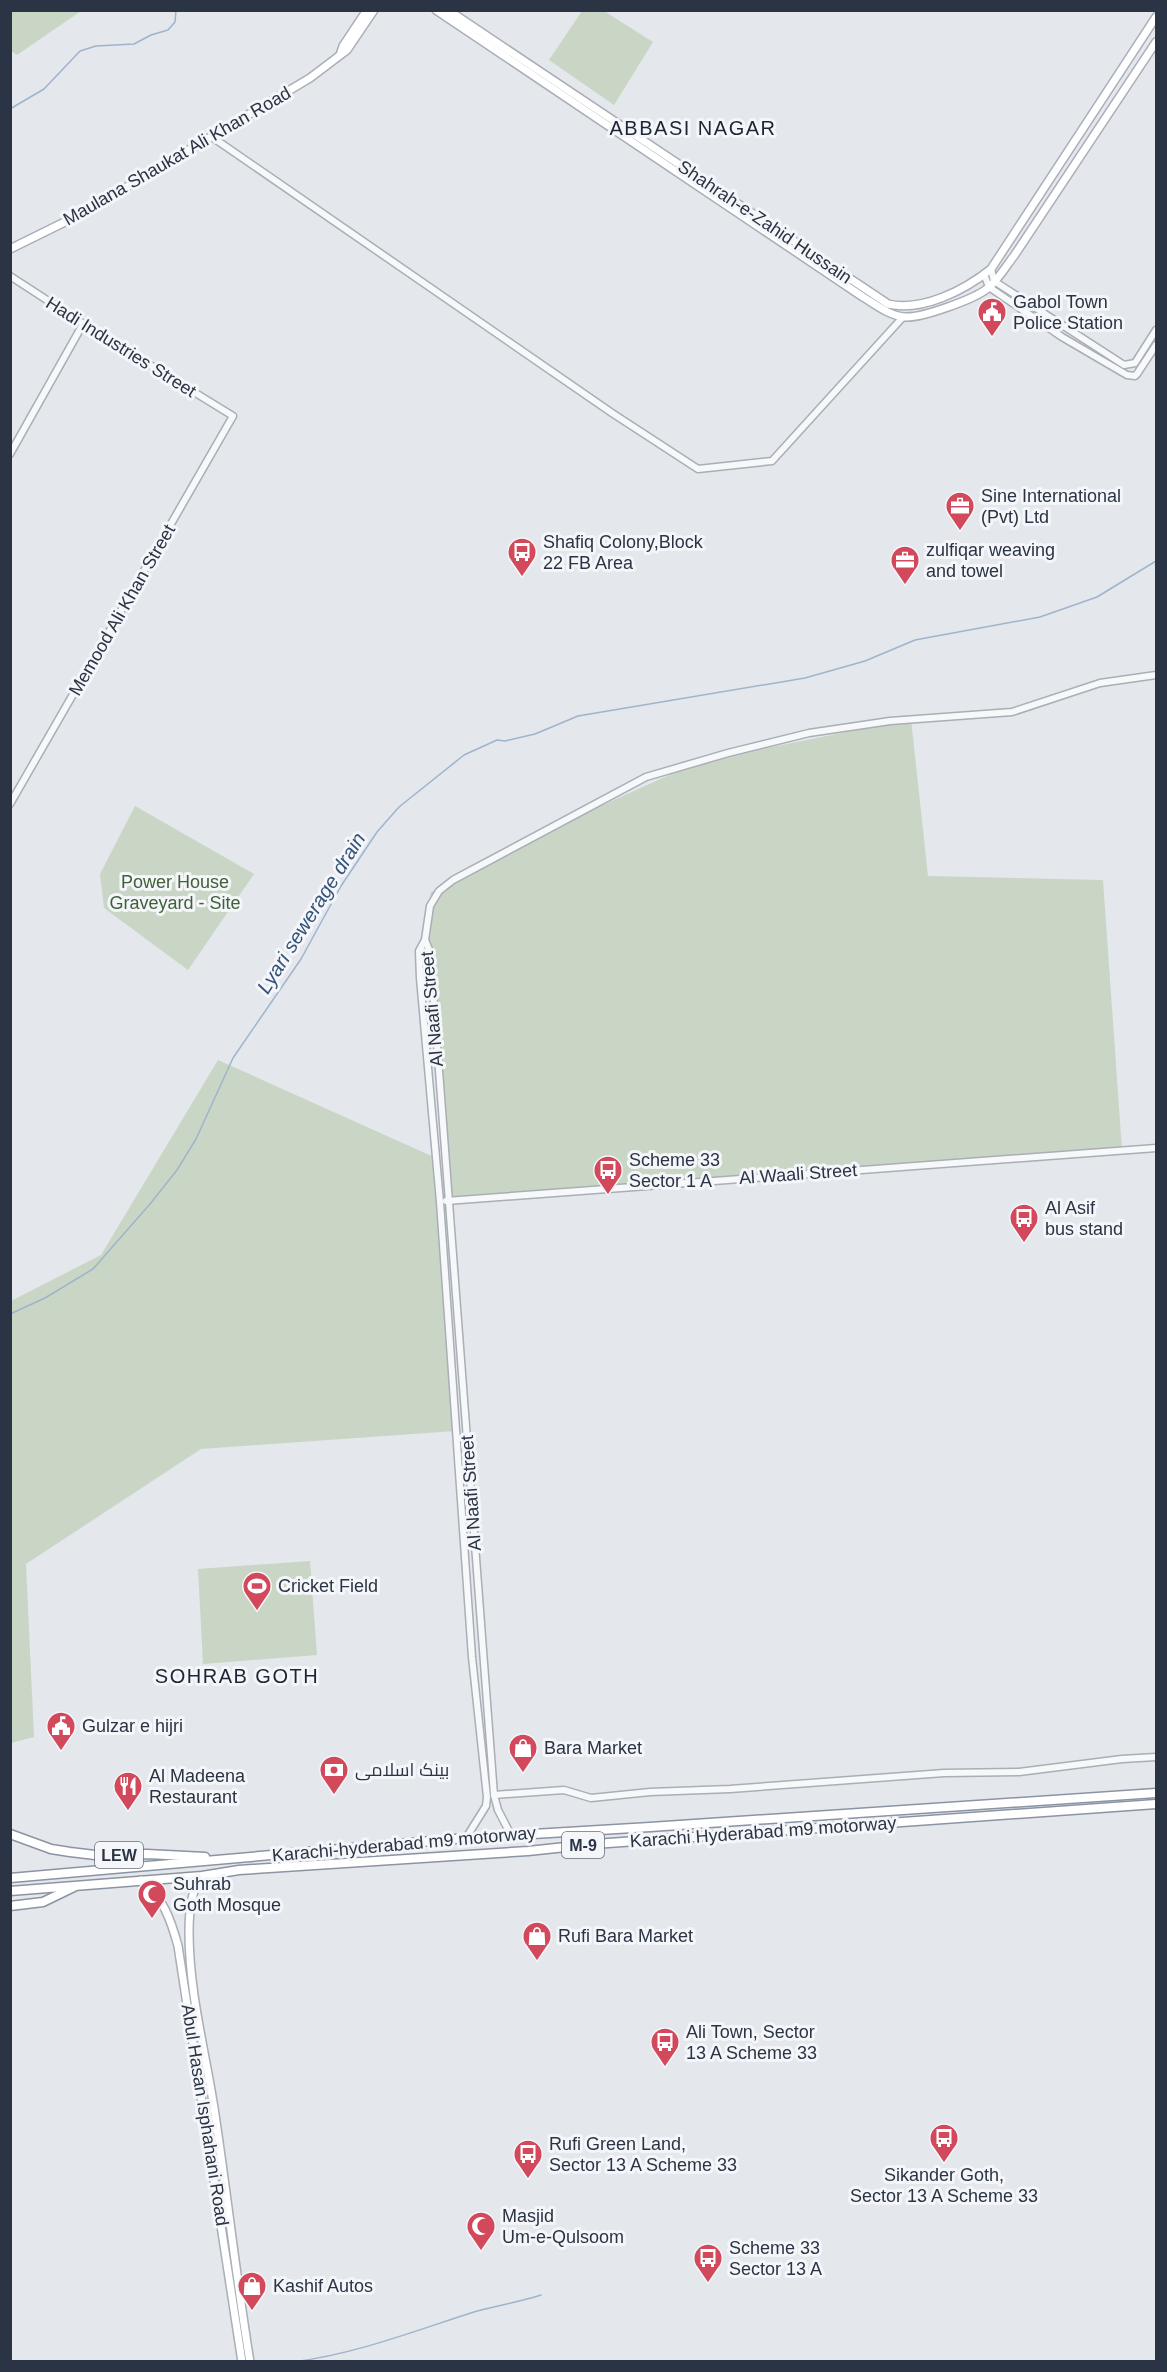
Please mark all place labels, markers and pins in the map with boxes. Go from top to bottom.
place label: Gabol Town Police Station [1013,292,1123,333]
public building icon: Gabol Town Police Station [976,296,1008,338]
place label: Sine International (Pvt) Ltd [981,486,1121,527]
office icon: Sine International (Pvt) Ltd [944,490,976,532]
place label: Shafiq Colony,Block 22 FB Area [543,532,704,573]
bus stop icon: Shafiq Colony,Block 22 FB Area [506,536,538,578]
place label: zulfiqar weaving and towel [926,540,1055,581]
office icon: zulfiqar weaving and towel [889,544,921,586]
place label: Scheme 33 Sector 1 A [629,1150,720,1191]
bus stop icon: Scheme 33 Sector 1 A [592,1154,624,1196]
place label: Al Asif bus stand [1045,1198,1123,1239]
bus stop icon: Al Asif bus stand [1008,1202,1040,1244]
sports icon: Cricket Field [241,1570,273,1612]
place label: Cricket Field [278,1576,378,1596]
public building icon: Gulzar e hijri [45,1710,77,1752]
place label: Gulzar e hijri [82,1716,183,1736]
shop icon: Bara Market [507,1732,539,1774]
place label: Bara Market [544,1738,642,1758]
bank icon: بینک اسلامی [318,1754,350,1796]
place label: بینک اسلامی [355,1760,449,1781]
place label: Al Madeena Restaurant [149,1766,246,1807]
restaurant icon: Al Madeena Restaurant [112,1770,144,1812]
place label: Suhrab Goth Mosque [173,1874,281,1915]
mosque icon: Suhrab Goth Mosque [136,1878,168,1920]
shop icon: Rufi Bara Market [521,1920,553,1962]
place label: Rufi Bara Market [558,1926,693,1946]
place label: Ali Town, Sector 13 A Scheme 33 [686,2022,817,2063]
bus stop icon: Ali Town, Sector 13 A Scheme 33 [649,2026,681,2068]
bus stop icon: Sikander Goth, Sector 13 A Scheme 33 [928,2122,960,2164]
place label: Rufi Green Land, Sector 13 A Scheme 33 [549,2134,737,2175]
bus stop icon: Rufi Green Land, Sector 13 A Scheme 33 [512,2138,544,2180]
place label: Sikander Goth, Sector 13 A Scheme 33 [850,2165,1038,2206]
place label: Masjid Um-e-Qulsoom [502,2206,624,2247]
mosque icon: Masjid Um-e-Qulsoom [465,2210,497,2252]
place label: Scheme 33 Sector 13 A [729,2238,822,2279]
bus stop icon: Scheme 33 Sector 13 A [692,2242,724,2284]
shop icon: Kashif Autos [236,2270,268,2312]
place label: Kashif Autos [273,2276,373,2296]

